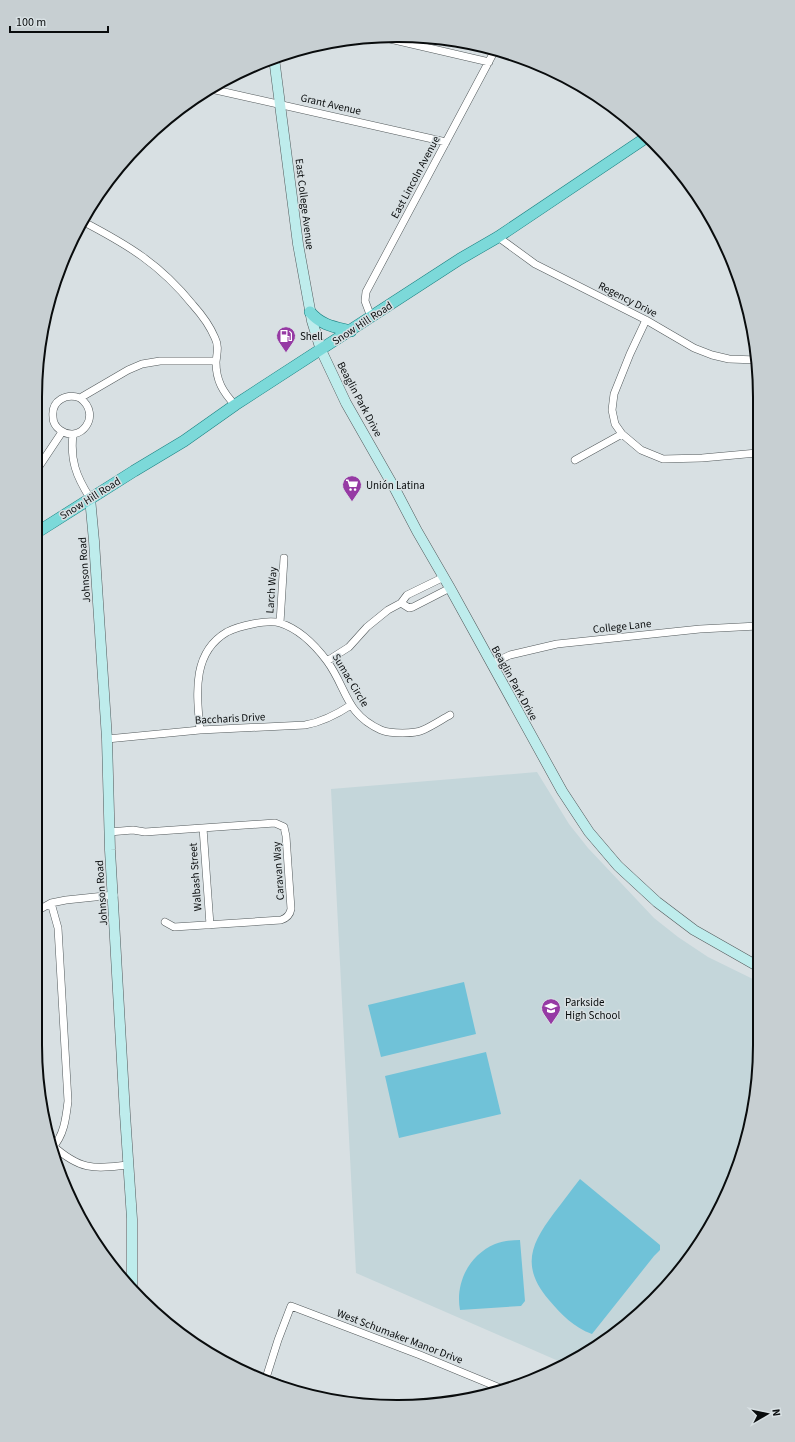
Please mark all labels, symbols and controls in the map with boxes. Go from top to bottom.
scale bar [10,8,108,34]
text: 100 m [16,14,46,31]
street label: Grant Avenue [299,90,363,119]
street label: East Lincoln Avenue [387,133,444,221]
street label: East College Avenue [291,158,318,251]
street label: Regency Drive [596,278,660,321]
street label: Snow Hill Road [329,298,395,349]
fuel station icon: Shell [275,325,297,353]
place label: Shell [300,329,323,344]
street label: Beaglin Park Drive [333,359,386,440]
street label: Snow Hill Road [57,474,124,523]
supermarket icon: Unión Latina [341,474,363,502]
place label: Unión Latina [366,478,425,493]
street label: Johnson Road [75,537,94,603]
street label: Larch Way [262,566,281,614]
street label: College Lane [592,616,653,637]
street label: Beaglin Park Drive [488,643,542,724]
street label: Sumac Circle [329,651,373,710]
street label: Baccharis Drive [194,709,266,728]
street label: Caravan Way [269,841,288,901]
street label: Walbash Street [186,842,205,912]
street label: Johnson Road [92,860,111,926]
place label: Parkside High School [565,995,620,1023]
school or university icon: Parkside High School [540,997,562,1025]
street label: West Schumaker Manor Drive [335,1305,466,1368]
north arrow [747,1394,787,1434]
text: N [768,1408,784,1417]

